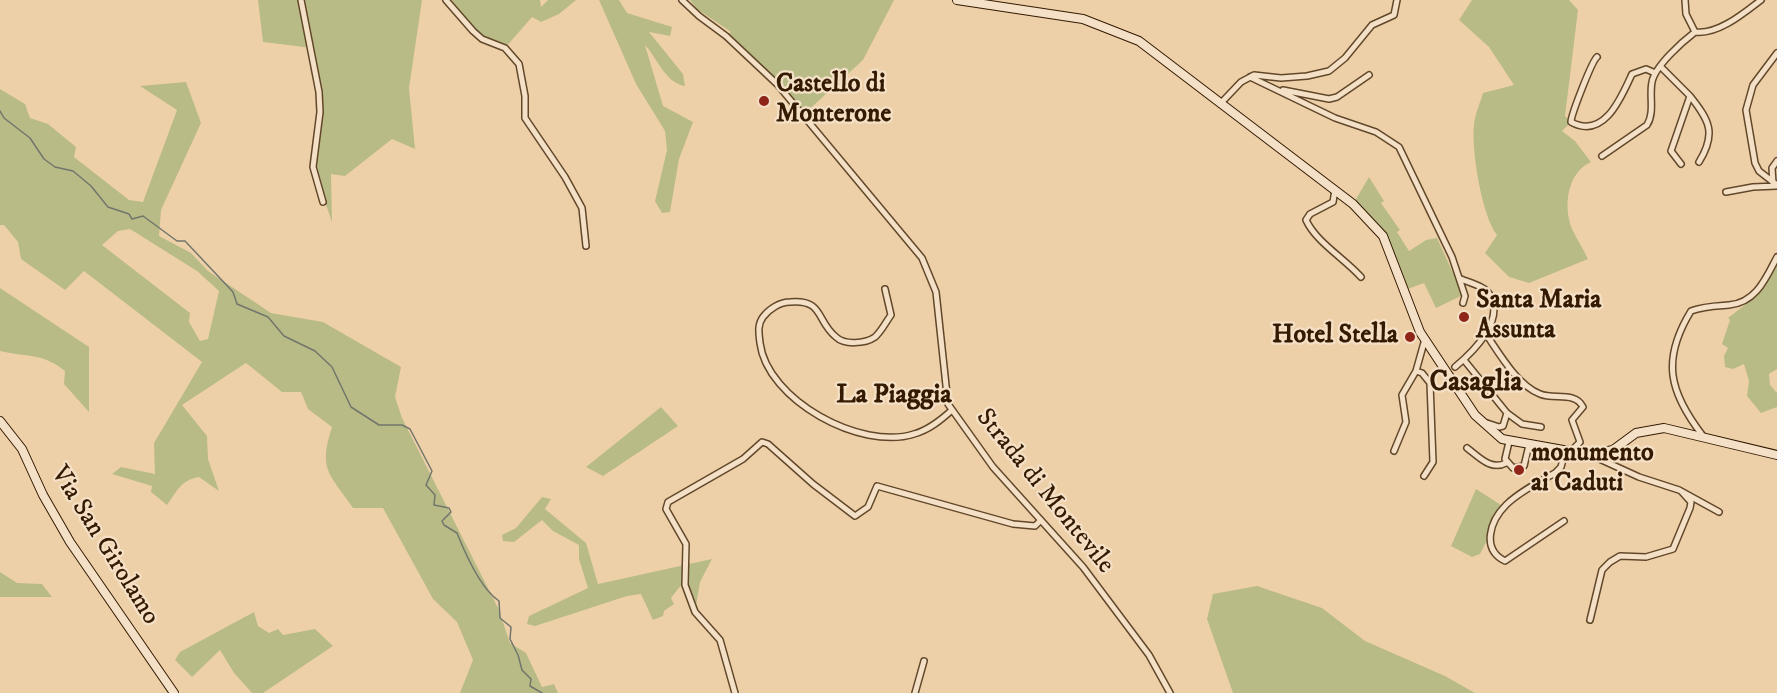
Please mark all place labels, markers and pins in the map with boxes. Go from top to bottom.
place label: Castello di Monterone [776,70,891,132]
marker: Castello di Monterone [757,94,771,108]
place label: Santa Maria Assunta [1476,286,1601,348]
marker: Santa Maria Assunta [1457,310,1471,324]
place label: Hotel Stella [1272,321,1398,353]
marker: Hotel Stella [1403,330,1417,344]
place label: monumento ai Caduti [1531,439,1654,500]
marker: monumento ai Caduti [1512,463,1526,477]

